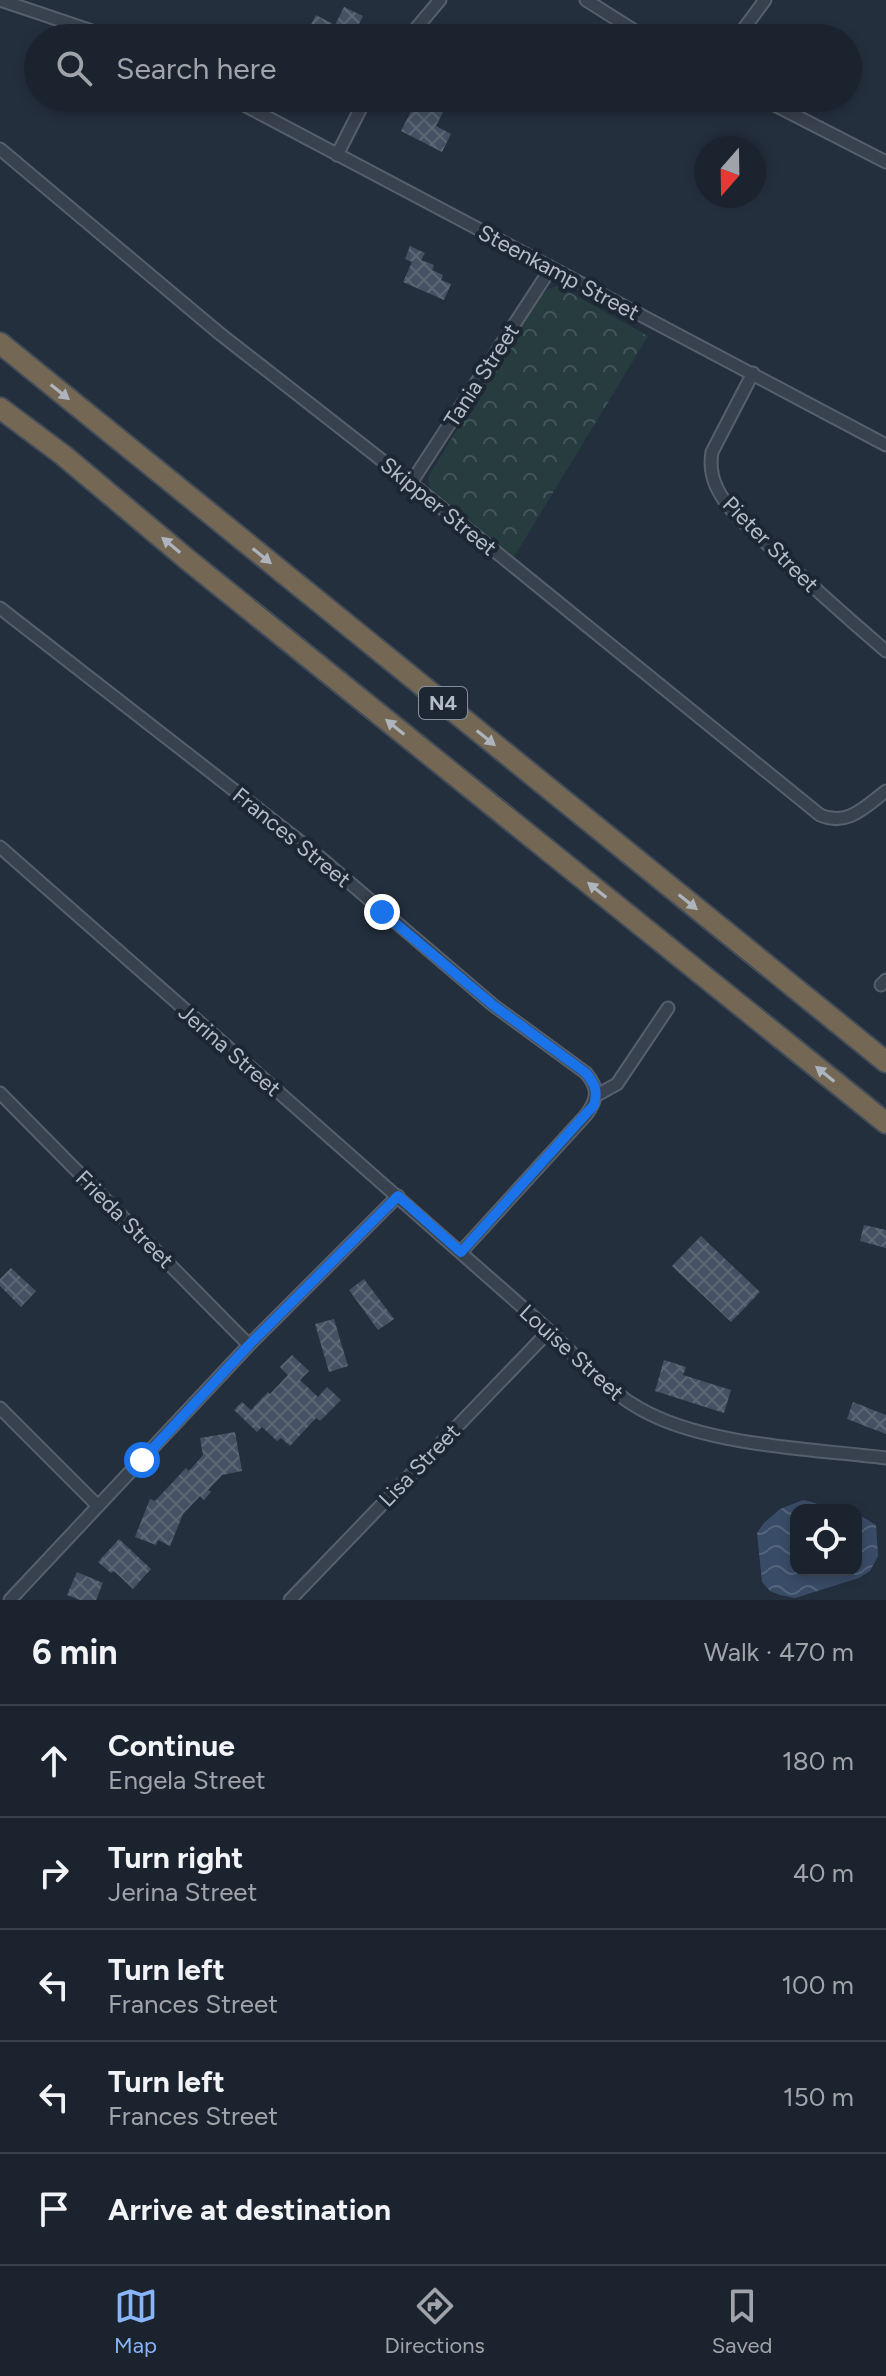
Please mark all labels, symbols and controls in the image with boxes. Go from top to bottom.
search box [24,24,862,112]
icon: search [52,46,96,90]
text: Search here [116,50,276,87]
north arrow [694,136,766,208]
street label: Steenkamp Street [474,219,644,326]
street label: Tania Street [438,319,525,432]
one-way arrow [50,383,70,400]
street label: Skipper Street [375,451,502,561]
street label: Pieter Street [717,491,824,598]
one-way arrow [161,537,181,554]
one-way arrow [252,548,272,564]
road number: N4 [419,687,467,719]
one-way arrow [385,719,405,735]
one-way arrow [476,729,496,746]
street label: Frances Street [227,782,356,893]
one-way arrow [587,882,607,899]
one-way arrow [678,893,698,909]
route end [364,894,400,930]
street label: Jerina Street [173,999,286,1102]
one-way arrow [815,1066,835,1083]
street label: Frieda Street [70,1165,179,1274]
street label: Louise Street [514,1299,629,1406]
street label: Lisa Street [373,1418,466,1513]
route start [124,1442,160,1478]
map controls [790,1504,862,1576]
button: locate [790,1504,862,1576]
text: 6 min [32,1632,118,1673]
text: Walk · 470 m [704,1636,854,1668]
text: Continue [108,1727,235,1764]
icon: ahead [32,1739,76,1783]
text: 180 m [782,1745,854,1777]
text: Engela Street [108,1764,266,1796]
text: Turn right [108,1839,243,1876]
icon: right [32,1851,76,1895]
text: 40 m [793,1857,854,1889]
text: Jerina Street [108,1876,257,1908]
text: Turn left [108,1951,225,1988]
icon: left [32,1963,76,2007]
text: 100 m [781,1969,854,2001]
text: Frances Street [108,1988,278,2020]
text: Turn left [108,2063,225,2100]
icon: left [32,2075,76,2119]
text: 150 m [783,2081,854,2113]
text: Frances Street [108,2100,278,2132]
icon: arrive [32,2187,76,2231]
text: Arrive at destination [108,2191,391,2228]
tab: Map [114,2284,158,2359]
tab: Directions [385,2284,485,2359]
tab: Saved [712,2284,772,2359]

